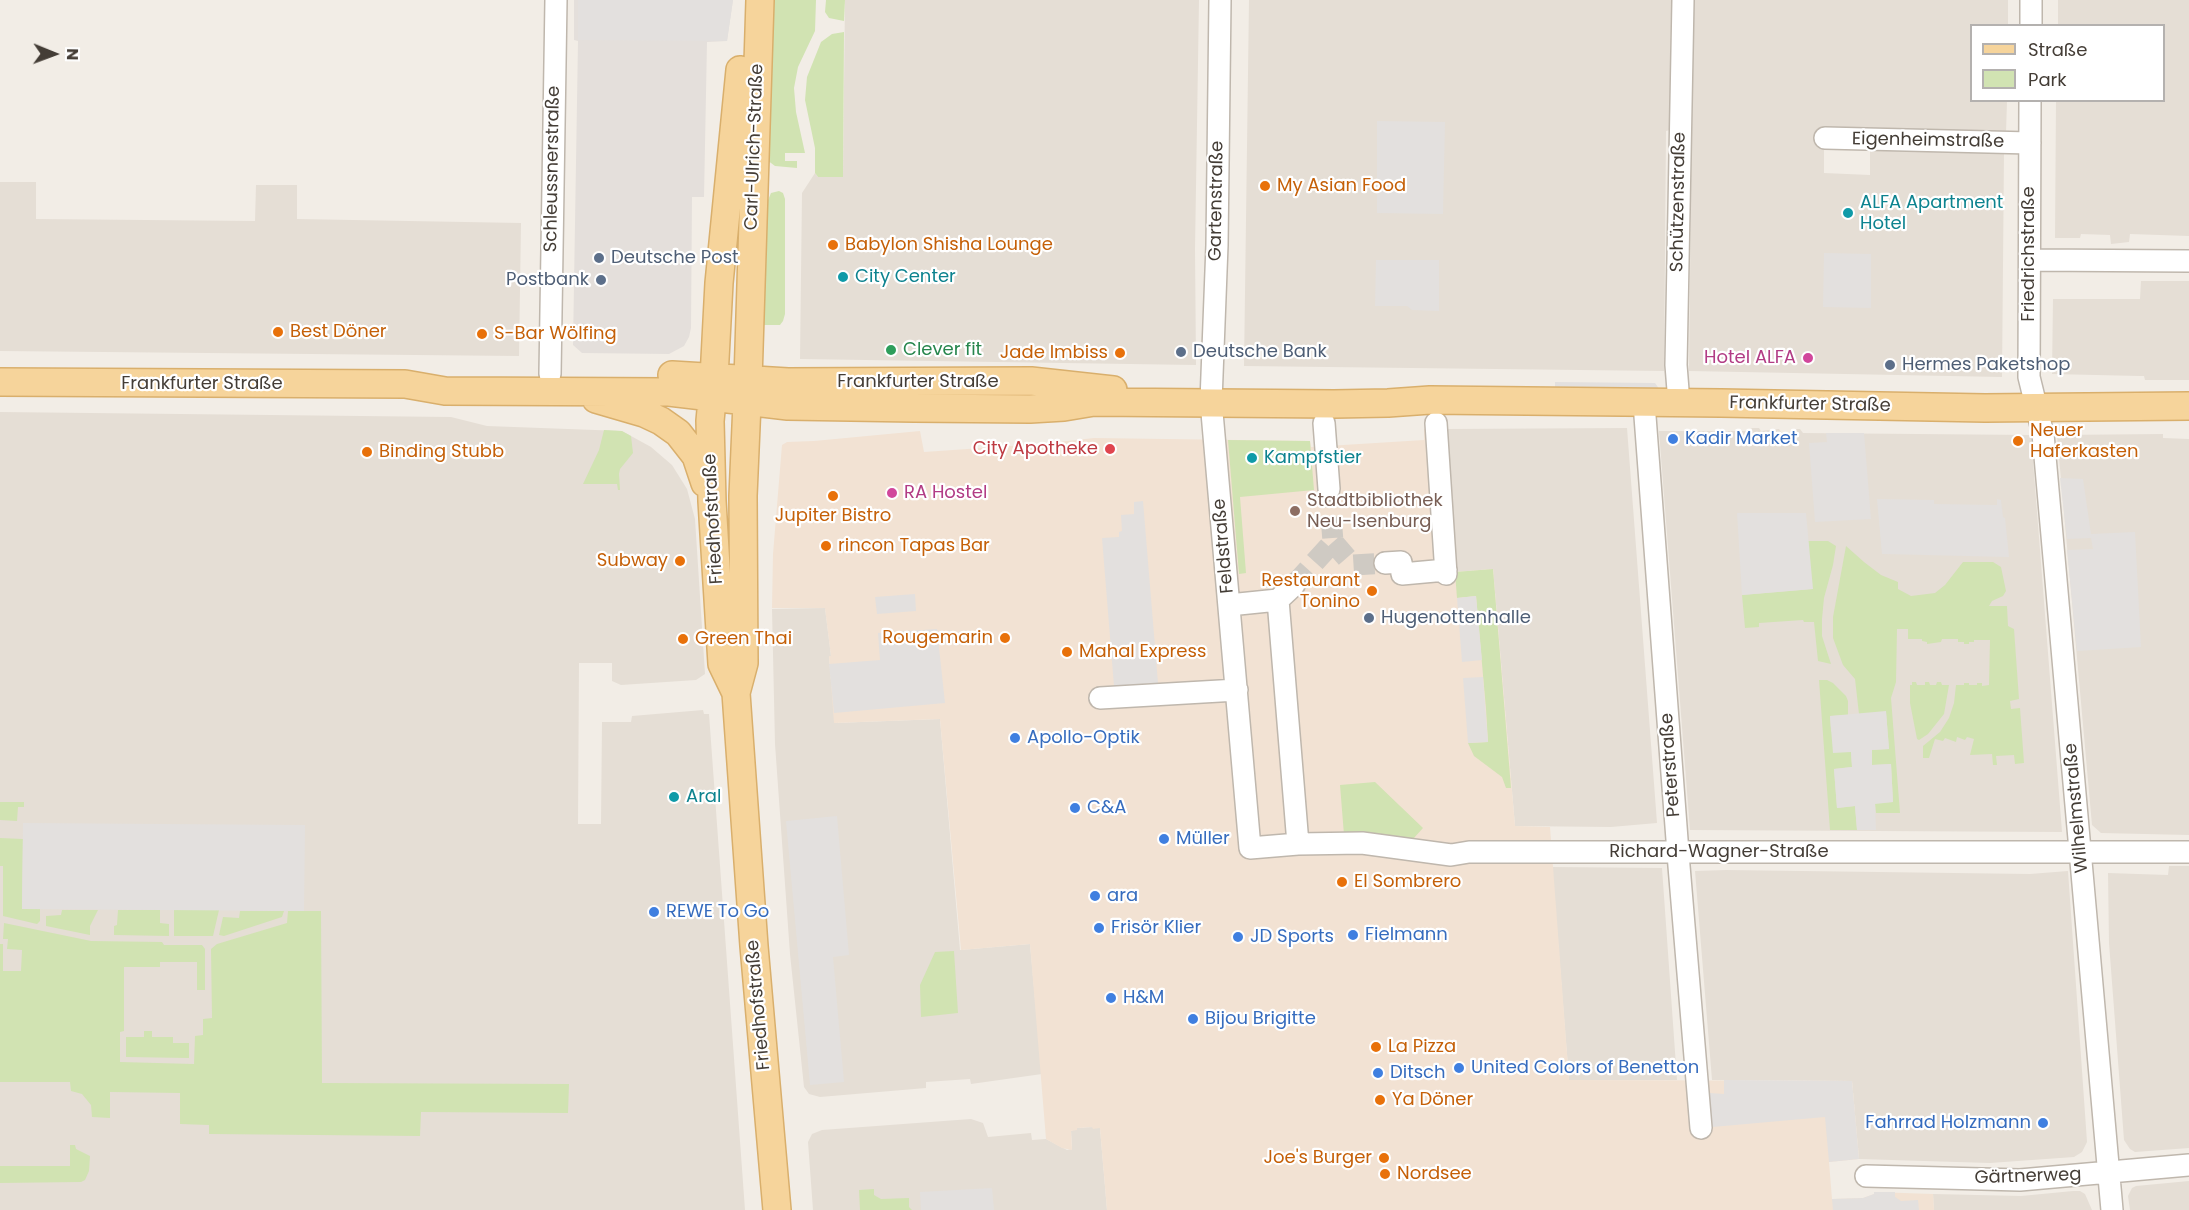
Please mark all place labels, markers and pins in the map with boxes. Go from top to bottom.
place label: My Asian Food [1277,175,1406,197]
marker: My Asian Food [1258,179,1272,193]
place label: ALFA Apartment Hotel [1860,192,2003,234]
marker: ALFA Apartment Hotel [1841,206,1855,220]
place label: Babylon Shisha Lounge [845,234,1053,256]
marker: Babylon Shisha Lounge [826,238,840,252]
place label: Deutsche Post [611,247,739,269]
marker: Deutsche Post [592,251,606,265]
place label: City Center [855,266,956,288]
place label: Postbank [506,269,589,291]
marker: City Center [836,270,850,284]
marker: Postbank [594,273,608,287]
place label: Best Döner [290,321,387,343]
place label: S-Bar Wölfing [494,323,617,345]
marker: Best Döner [271,325,285,339]
marker: S-Bar Wölfing [475,327,489,341]
place label: Clever fit [903,339,982,361]
place label: Deutsche Bank [1193,341,1327,363]
place label: Jade Imbiss [1000,342,1108,364]
marker: Clever fit [884,343,898,357]
marker: Deutsche Bank [1174,345,1188,359]
marker: Jade Imbiss [1113,346,1127,360]
place label: Hotel ALFA [1704,347,1796,369]
marker: Hotel ALFA [1801,351,1815,365]
place label: Hermes Paketshop [1902,354,2070,376]
marker: Hermes Paketshop [1883,358,1897,372]
place label: Neuer Haferkasten [2030,420,2138,462]
place label: Kadir Market [1685,428,1797,450]
marker: Kadir Market [1666,432,1680,446]
marker: Neuer Haferkasten [2011,434,2025,448]
place label: City Apotheke [973,438,1098,460]
place label: Binding Stubb [379,441,504,463]
marker: City Apotheke [1103,442,1117,456]
marker: Binding Stubb [360,445,374,459]
place label: Kampfstier [1264,447,1362,469]
marker: Kampfstier [1245,451,1259,465]
place label: RA Hostel [904,482,987,504]
marker: RA Hostel [885,486,899,500]
marker: Jupiter Bistro [826,489,840,503]
place label: Stadtbibliothek Neu-Isenburg [1307,490,1443,532]
marker: Stadtbibliothek Neu-Isenburg [1288,504,1302,518]
place label: Jupiter Bistro [775,505,891,527]
place label: rincon Tapas Bar [838,535,990,557]
marker: rincon Tapas Bar [819,539,833,553]
place label: Subway [597,550,668,572]
marker: Subway [673,554,687,568]
place label: Restaurant Tonino [1261,570,1360,612]
marker: Restaurant Tonino [1365,584,1379,598]
place label: Hugenottenhalle [1381,607,1531,629]
marker: Hugenottenhalle [1362,611,1376,625]
place label: Rougemarin [882,627,993,649]
place label: Green Thai [695,628,792,650]
marker: Rougemarin [998,631,1012,645]
marker: Green Thai [676,632,690,646]
place label: Mahal Express [1079,641,1206,663]
marker: Mahal Express [1060,645,1074,659]
place label: Apollo-Optik [1027,727,1140,749]
marker: Apollo-Optik [1008,731,1022,745]
place label: Aral [686,786,721,808]
marker: Aral [667,790,681,804]
place label: C&A [1087,797,1126,819]
marker: C&A [1068,801,1082,815]
place label: Müller [1176,828,1230,850]
marker: Müller [1157,832,1171,846]
place label: El Sombrero [1354,871,1461,893]
marker: El Sombrero [1335,875,1349,889]
place label: ara [1107,885,1138,907]
marker: ara [1088,889,1102,903]
place label: REWE To Go [666,901,769,923]
marker: REWE To Go [647,905,661,919]
place label: Frisör Klier [1111,917,1201,939]
marker: Frisör Klier [1092,921,1106,935]
place label: Fielmann [1365,924,1448,946]
place label: JD Sports [1250,926,1334,948]
marker: Fielmann [1346,928,1360,942]
marker: JD Sports [1231,930,1245,944]
place label: H&M [1123,987,1164,1009]
marker: H&M [1104,991,1118,1005]
place label: Bijou Brigitte [1205,1008,1316,1030]
marker: Bijou Brigitte [1186,1012,1200,1026]
place label: La Pizza [1388,1036,1456,1058]
marker: La Pizza [1369,1040,1383,1054]
place label: United Colors of Benetton [1471,1057,1699,1079]
marker: United Colors of Benetton [1452,1061,1466,1075]
place label: Ditsch [1390,1062,1446,1084]
marker: Ditsch [1371,1066,1385,1080]
place label: Ya Döner [1392,1089,1473,1111]
marker: Ya Döner [1373,1093,1387,1107]
place label: Fahrrad Holzmann [1865,1112,2031,1134]
marker: Fahrrad Holzmann [2036,1116,2050,1130]
place label: Joe's Burger [1263,1147,1372,1169]
marker: Joe's Burger [1377,1151,1391,1165]
place label: Nordsee [1397,1163,1472,1185]
marker: Nordsee [1378,1167,1392,1181]

